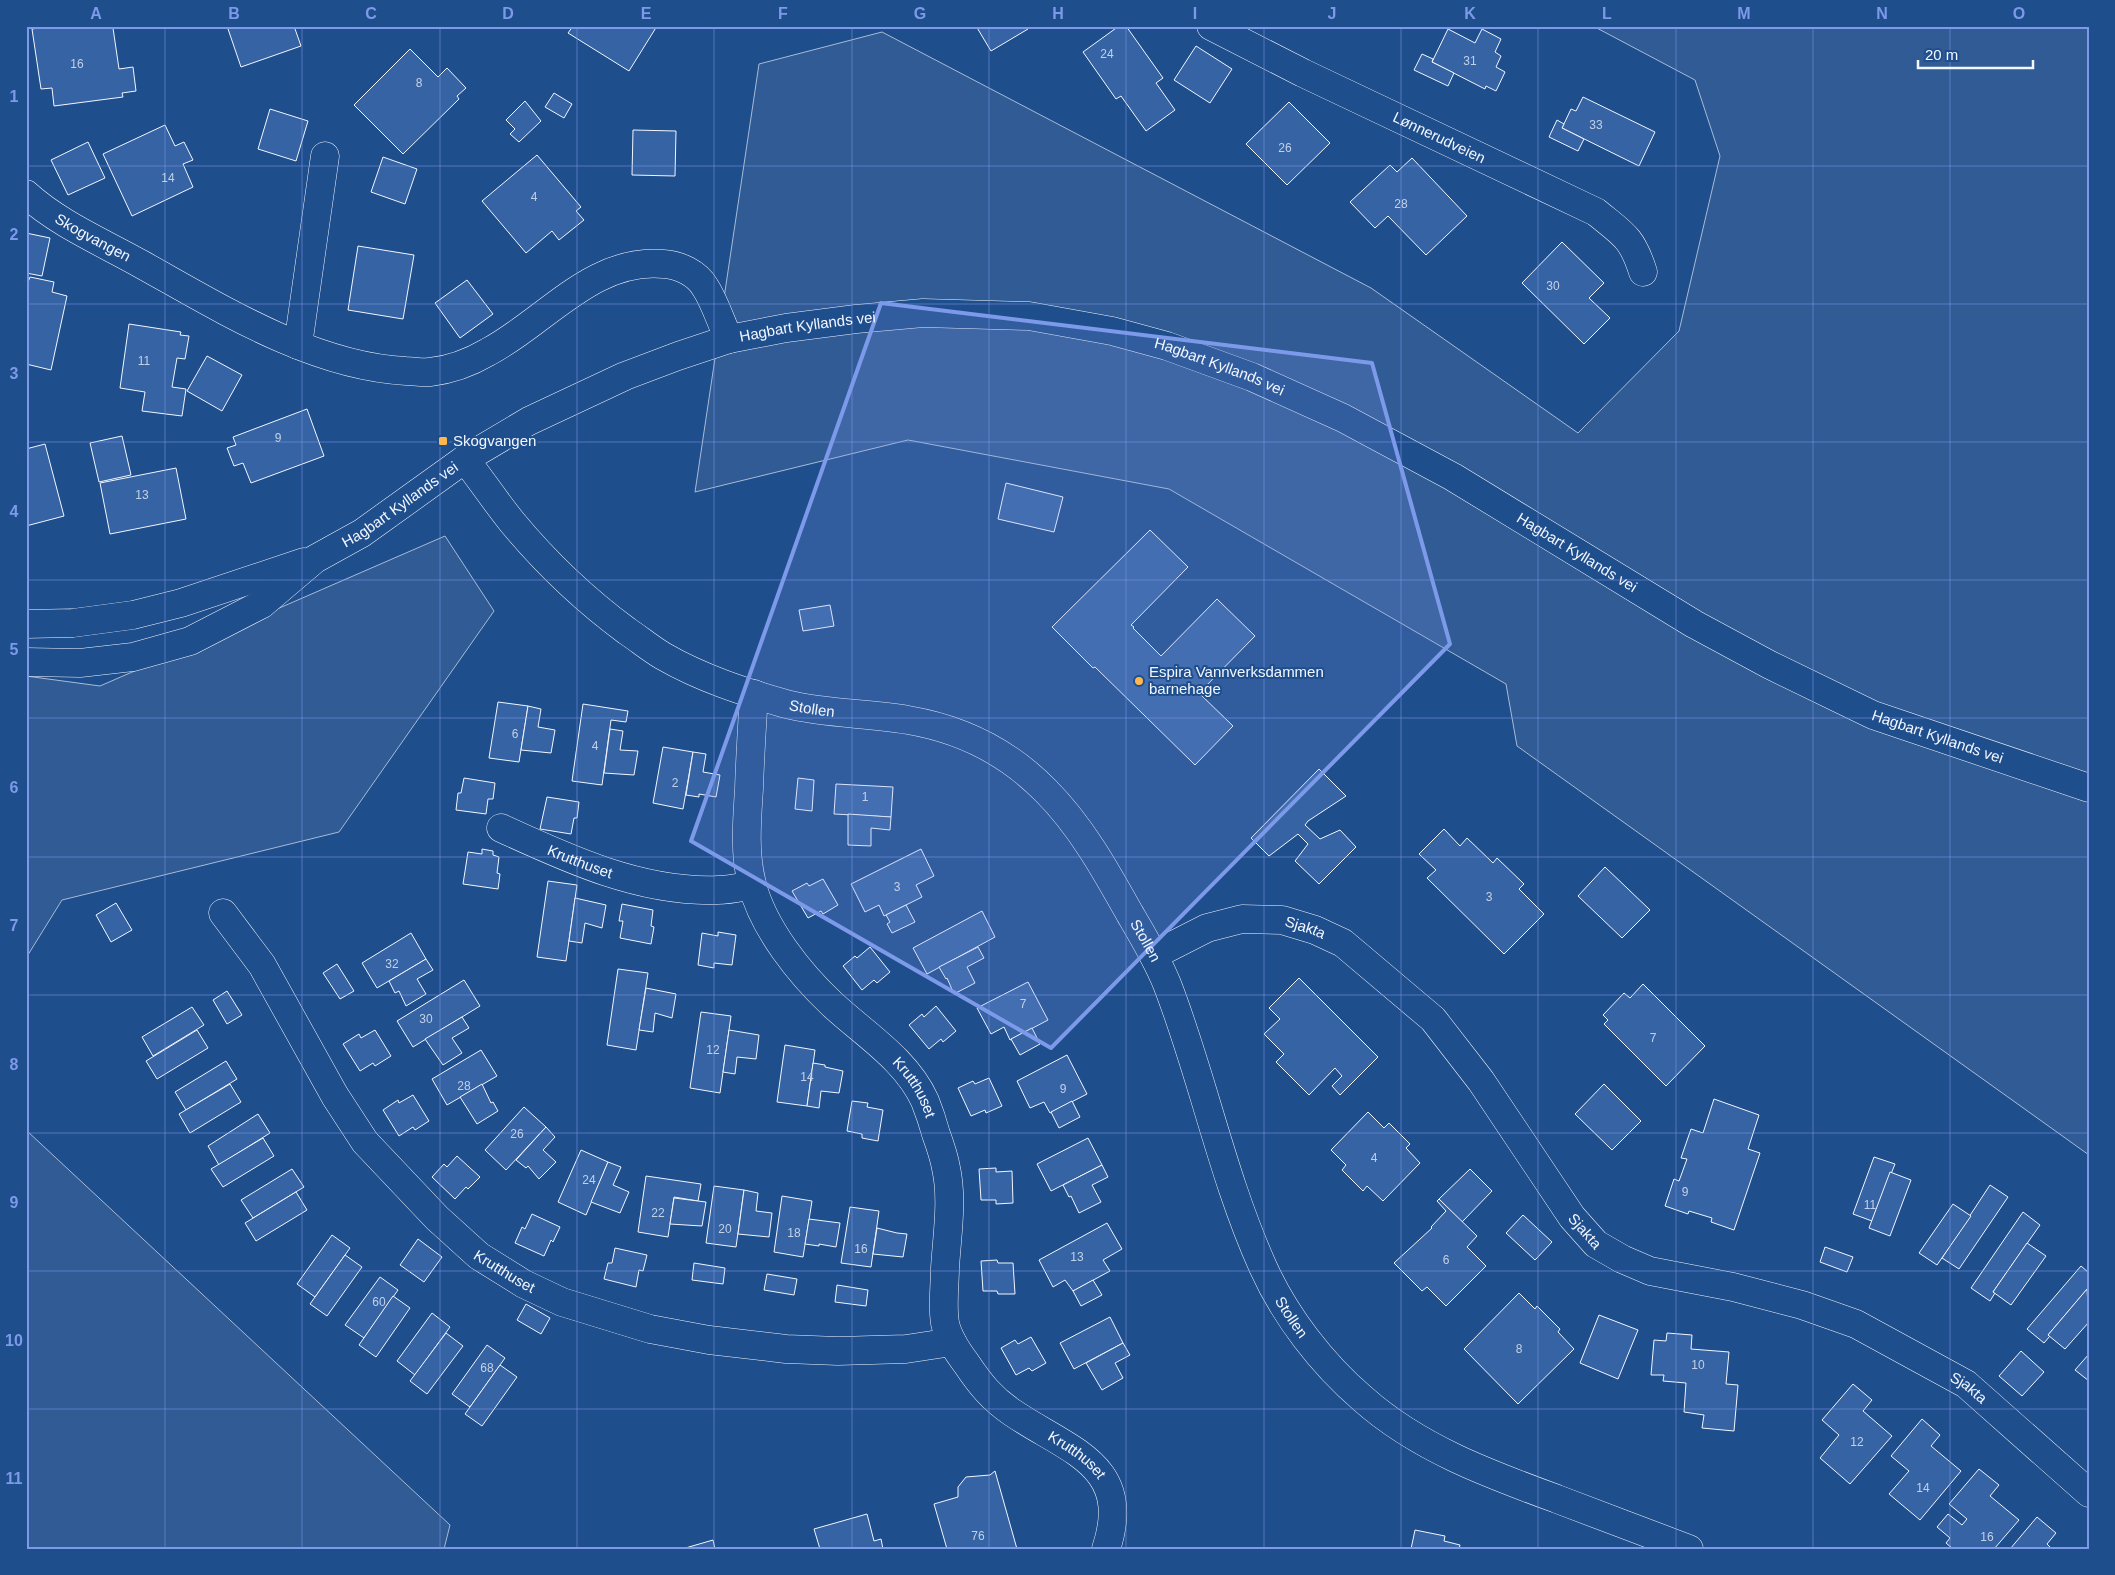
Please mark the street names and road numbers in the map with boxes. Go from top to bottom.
street label: Lønnerudveien [1390,108,1488,166]
street label: Skogvangen [52,210,134,265]
street label: Hagbart Kyllands vei [738,308,876,345]
street label: Hagbart Kyllands vei [1153,334,1287,399]
street label: Hagbart Kyllands vei [339,458,461,550]
street label: Hagbart Kyllands vei [1514,509,1640,595]
street label: Stollen [788,696,836,720]
street label: Hagbart Kyllands vei [1870,706,2006,766]
street label: Krutthuset [545,841,616,882]
street label: Sjakta [1283,912,1329,942]
street label: Stollen [1127,916,1165,965]
street label: Krutthuset [890,1053,940,1120]
street label: Sjakta [1565,1210,1606,1253]
street label: Krutthuset [471,1246,539,1296]
street label: Stollen [1272,1293,1312,1341]
street label: Sjakta [1948,1368,1991,1407]
street label: Krutthuset [1045,1427,1110,1482]

